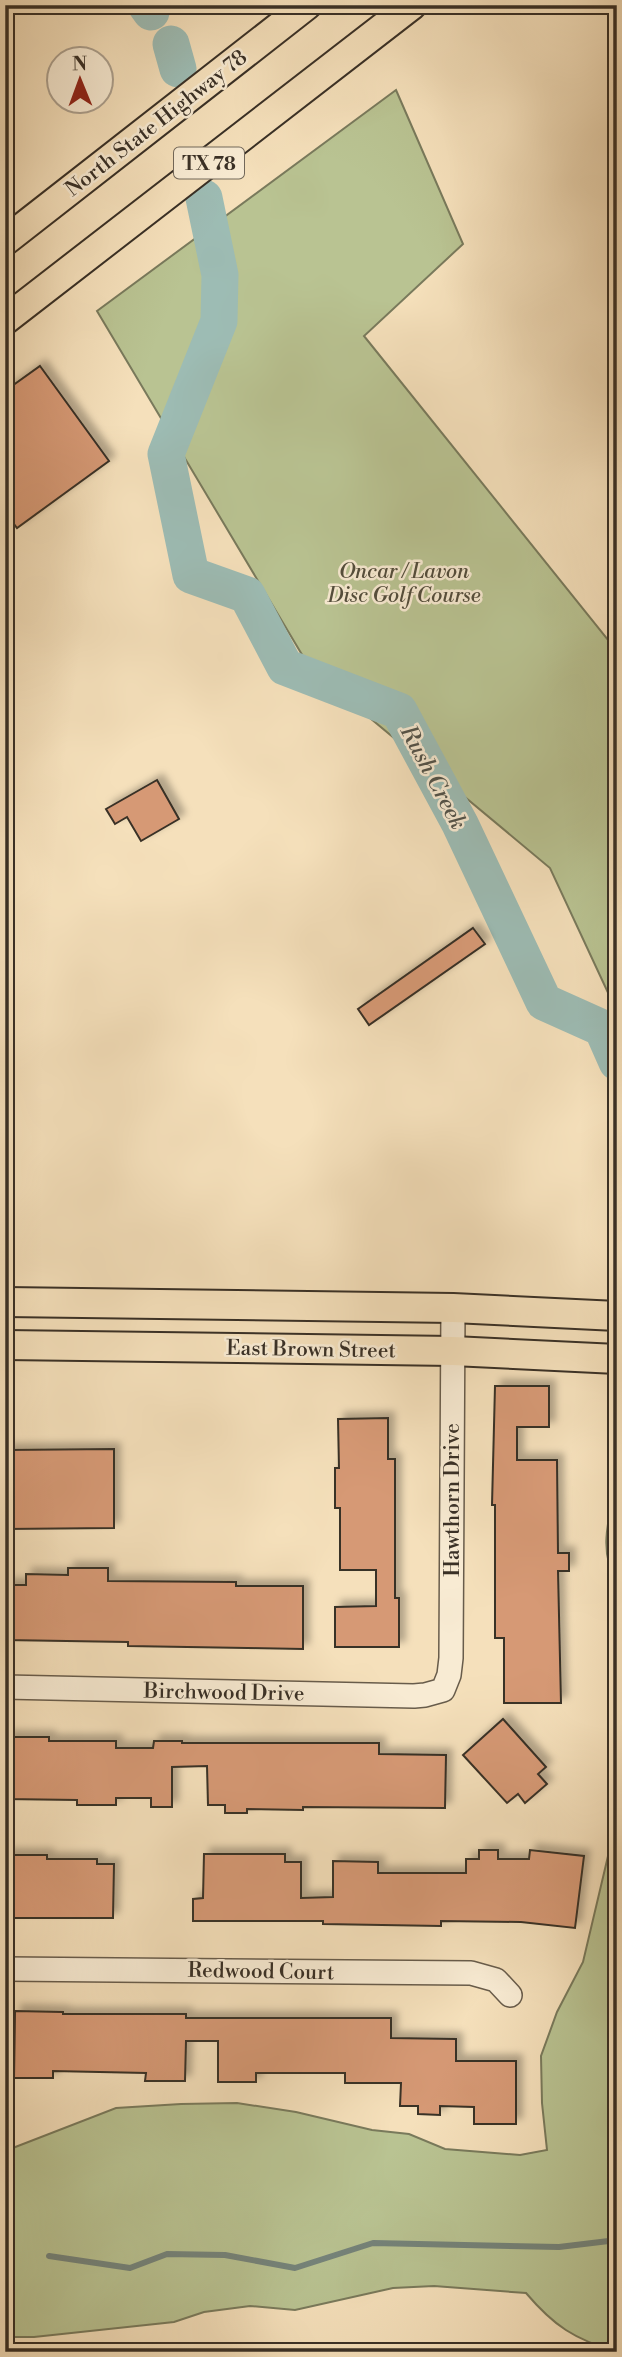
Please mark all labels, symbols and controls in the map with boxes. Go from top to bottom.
street label: North State Highway 78 [60,44,252,202]
north arrow [46,46,116,116]
road number: TX 78 [174,148,244,178]
park label: Oncar / Lavon Disc Golf Course [327,559,481,609]
water label: Rush Creek [393,720,472,835]
street label: East Brown Street [226,1336,397,1364]
street label: Hawthorn Drive [440,1423,466,1577]
street label: Birchwood Drive [142,1679,305,1707]
street label: Redwood Court [188,1958,335,1986]

